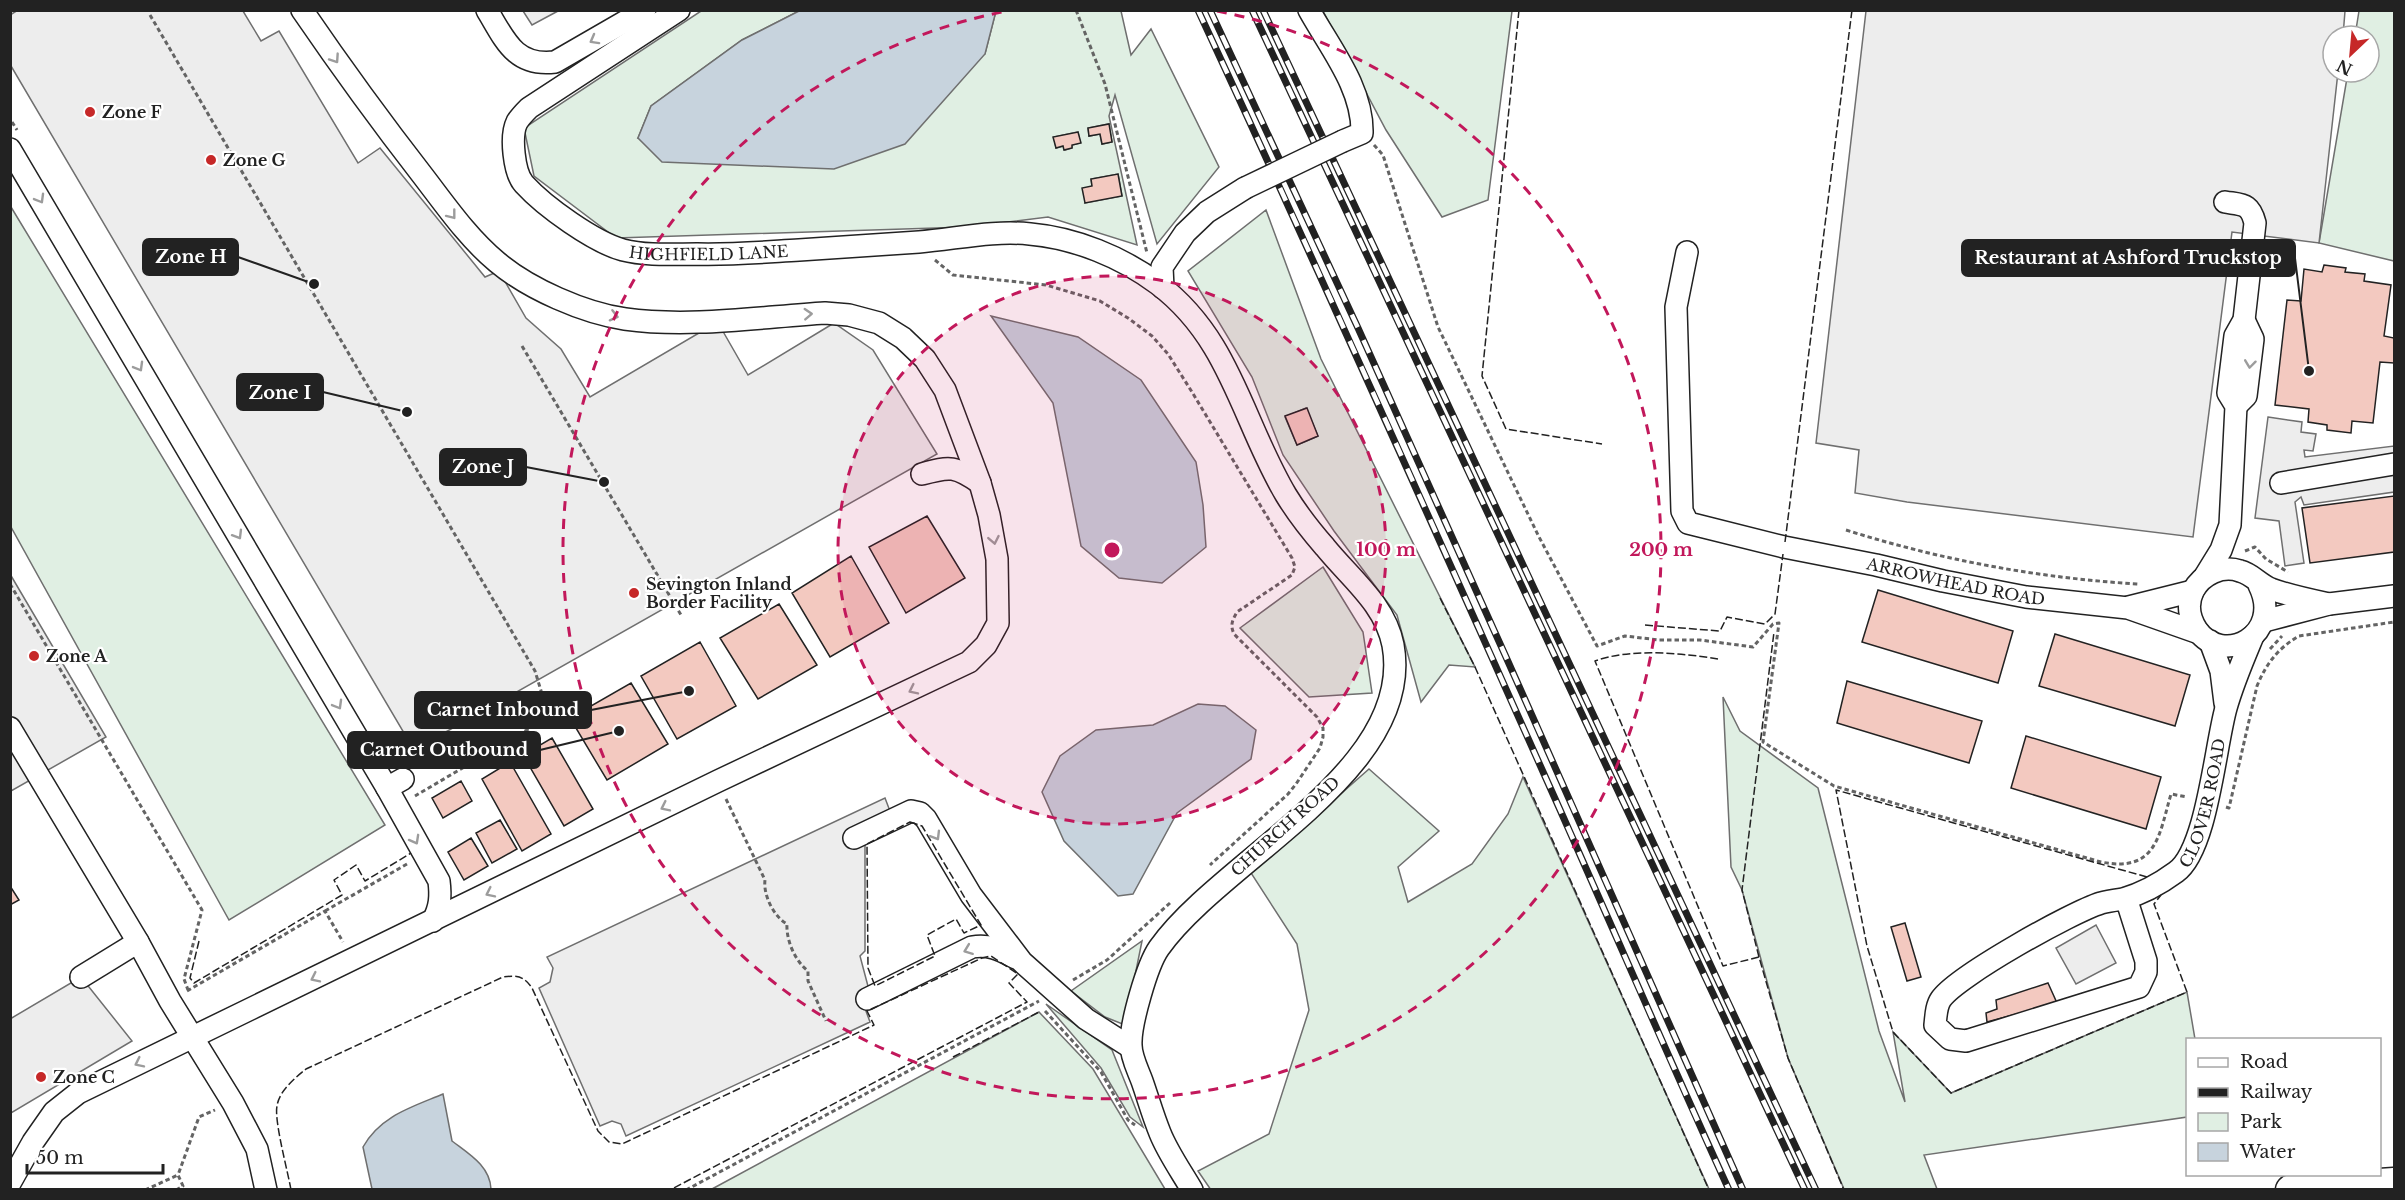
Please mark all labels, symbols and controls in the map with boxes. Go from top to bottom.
north arrow [2321,24,2381,84]
one-way arrow [590,33,600,44]
one-way arrow [328,52,339,63]
text: N [2333,55,2356,80]
place label: Zone F [102,102,162,122]
marker: Zone F [83,105,97,119]
place label: Zone G [223,150,286,170]
marker: Zone G [204,153,218,167]
one-way arrow [33,193,45,203]
one-way arrow [445,208,456,219]
callout: Zone H [143,239,238,275]
callout: Restaurant at Ashford Truckstop [1962,240,2295,276]
street label: HIGHFIELD LANE [628,241,789,264]
text: Zone H [155,246,227,268]
text: Restaurant at Ashford Truckstop [1974,247,2282,269]
one-way arrow [804,308,813,321]
one-way arrow [609,309,619,322]
one-way arrow [2244,359,2257,369]
one-way arrow [132,361,143,371]
callout: Zone I [237,374,323,410]
text: Zone I [249,382,311,404]
callout: Zone J [440,449,526,485]
text: Zone J [452,456,514,478]
one-way arrow [231,529,242,539]
one-way arrow [987,535,1000,545]
text: 100 m [1356,539,1416,561]
text: 200 m [1629,539,1693,561]
centre of rings [1102,540,1122,560]
street label: ARROWHEAD ROAD [1864,553,2046,609]
place label: Sevington Inland Border Facility [646,574,792,612]
marker: Sevington Inland Border Facility [627,586,641,600]
place label: Zone A [46,646,108,666]
marker: Zone A [27,649,41,663]
one-way arrow [908,682,919,694]
callout: Carnet Inbound [415,692,591,728]
one-way arrow [331,699,342,709]
text: Carnet Inbound [427,699,580,721]
callout: Carnet Outbound [348,732,540,768]
street label: CLOVER ROAD [2174,737,2229,871]
text: Carnet Outbound [360,739,529,761]
street label: CHURCH ROAD [1226,772,1344,880]
one-way arrow [661,799,672,811]
one-way arrow [929,830,940,840]
one-way arrow [408,833,419,844]
one-way arrow [486,886,497,897]
one-way arrow [964,943,975,955]
one-way arrow [310,971,321,983]
legend [2186,1038,2381,1176]
text: Road [2240,1051,2288,1073]
one-way arrow [135,1056,146,1068]
place label: Zone C [53,1067,115,1087]
marker: Zone C [34,1070,48,1084]
text: Railway [2240,1081,2313,1103]
text: Park [2240,1111,2282,1133]
scale bar [27,1137,164,1175]
text: Water [2239,1141,2296,1163]
text: 50 m [36,1147,84,1169]

